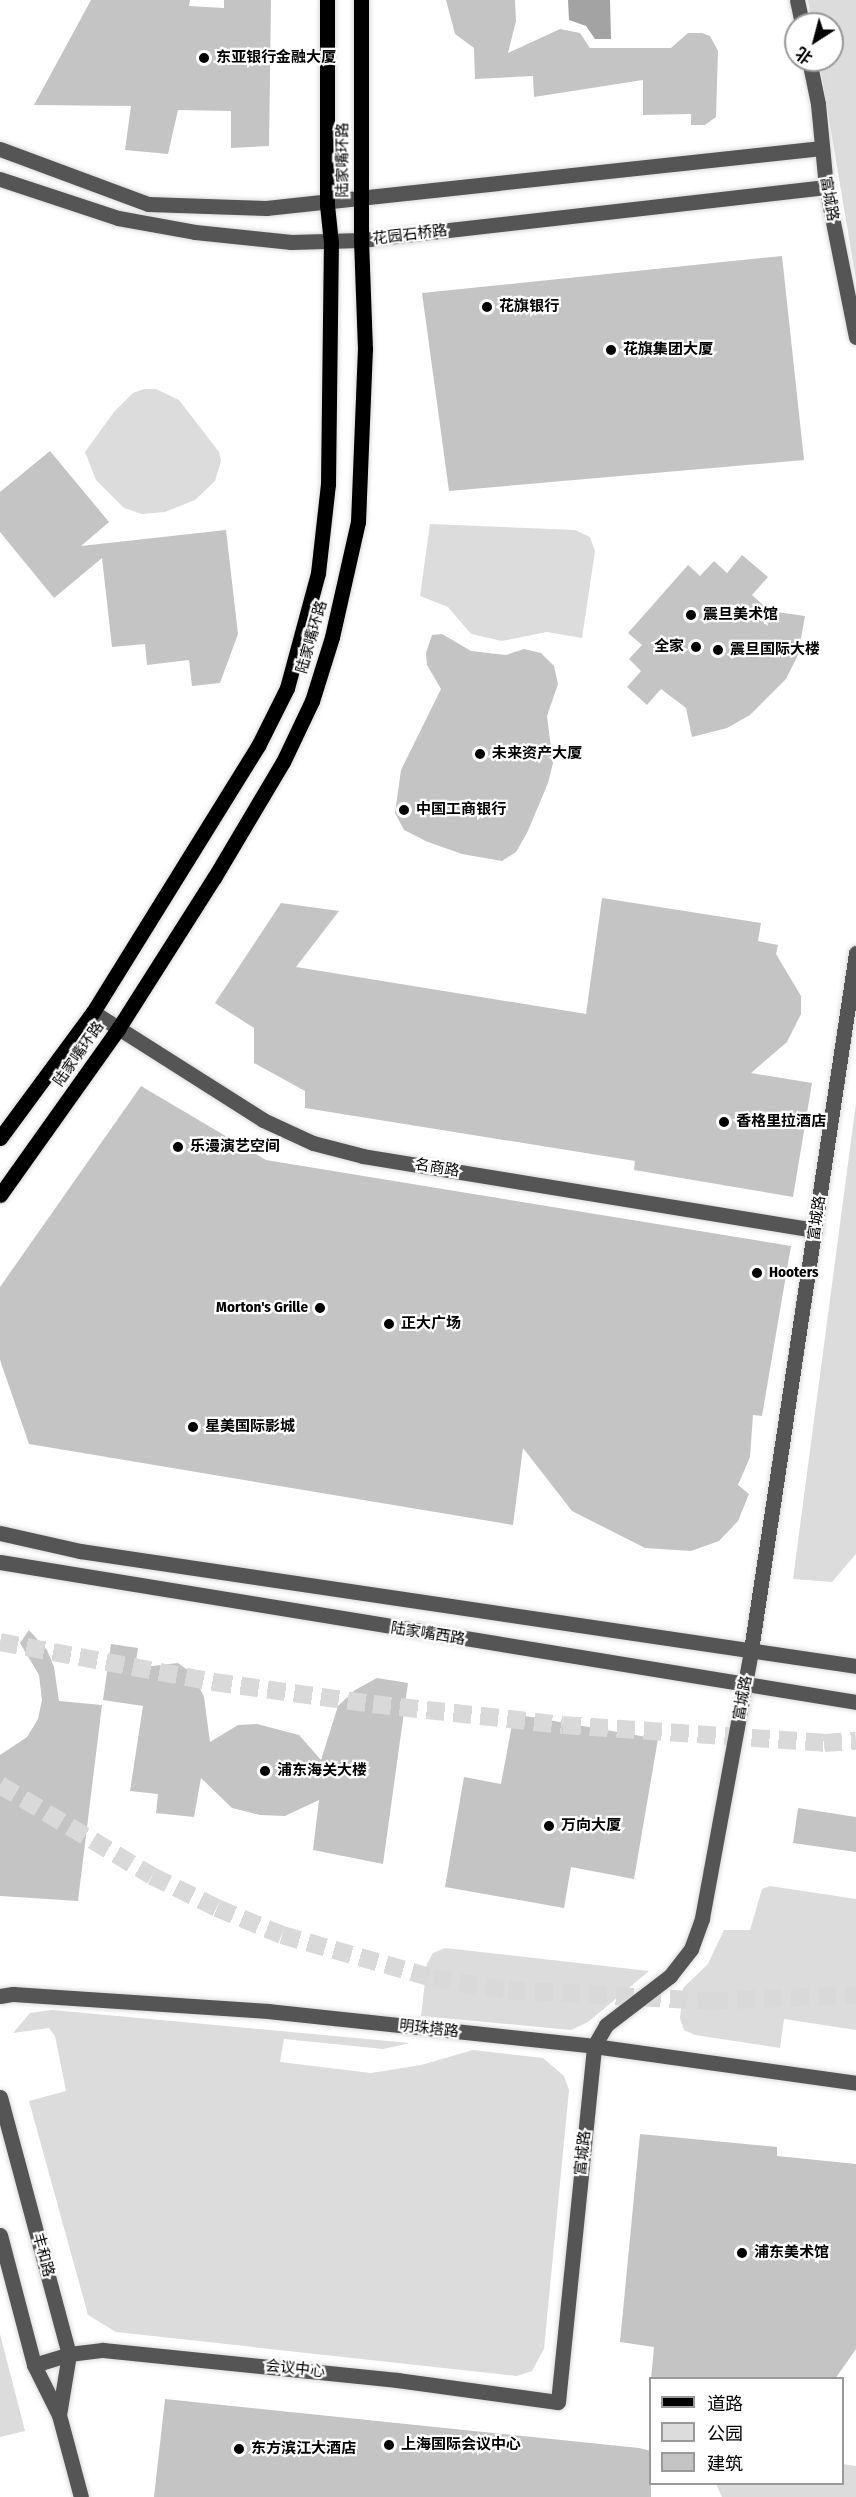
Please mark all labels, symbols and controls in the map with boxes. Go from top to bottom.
north arrow [784,12,844,72]
text: 北 [792,43,816,68]
place label: 东亚银行金融大厦 [216,49,336,67]
marker: 东亚银行金融大厦 [197,51,211,65]
street label: 陆家嘴环路 [334,123,352,197]
street label: 富城路 [816,175,842,223]
street label: 花园石桥路 [372,221,448,249]
place label: 花旗银行 [499,298,559,316]
marker: 花旗银行 [480,300,494,314]
place label: 花旗集团大厦 [623,341,713,359]
marker: 花旗集团大厦 [604,343,618,357]
street label: 陆家嘴环路 [293,598,331,676]
place label: 震旦美术馆 [703,606,778,624]
marker: 震旦美术馆 [684,608,698,622]
place label: 全家 [654,638,684,656]
marker: 全家 [689,640,703,654]
place label: 震旦国际大楼 [730,641,820,659]
marker: 震旦国际大楼 [711,643,725,657]
place label: 未来资产大厦 [492,745,582,763]
marker: 未来资产大厦 [473,747,487,761]
place label: 中国工商银行 [416,801,506,819]
marker: 中国工商银行 [397,803,411,817]
street label: 陆家嘴环路 [50,1018,108,1090]
place label: 香格里拉酒店 [736,1113,826,1131]
marker: 香格里拉酒店 [717,1115,731,1129]
place label: 乐漫演艺空间 [190,1138,280,1156]
marker: 乐漫演艺空间 [171,1140,185,1154]
street label: 名商路 [413,1156,461,1180]
street label: 富城路 [805,1194,829,1242]
place label: Hooters [769,1264,819,1282]
marker: Hooters [750,1266,764,1280]
place label: Morton's Grille [216,1299,308,1317]
marker: Morton's Grille [313,1301,327,1315]
place label: 正大广场 [401,1315,461,1333]
marker: 正大广场 [382,1317,396,1331]
place label: 星美国际影城 [205,1418,295,1436]
marker: 星美国际影城 [186,1420,200,1434]
street label: 陆家嘴西路 [390,1619,466,1649]
street label: 富城路 [730,1674,756,1722]
place label: 浦东海关大楼 [277,1762,367,1780]
marker: 浦东海关大楼 [258,1764,272,1778]
place label: 万向大厦 [561,1817,621,1835]
marker: 万向大厦 [542,1819,556,1833]
street label: 明珠塔路 [398,2017,460,2041]
street label: 富城路 [572,2130,594,2176]
street label: 丰和路 [28,2231,58,2279]
place label: 浦东美术馆 [754,2244,829,2262]
marker: 浦东美术馆 [735,2246,749,2260]
street label: 会议中心 [264,2357,326,2381]
legend [649,2377,844,2485]
text: 道路 [707,2393,743,2415]
text: 公园 [707,2423,743,2445]
place label: 上海国际会议中心 [401,2436,521,2454]
marker: 上海国际会议中心 [382,2438,396,2452]
place label: 东方滨江大酒店 [251,2440,356,2458]
marker: 东方滨江大酒店 [232,2442,246,2456]
text: 建筑 [707,2453,743,2475]

